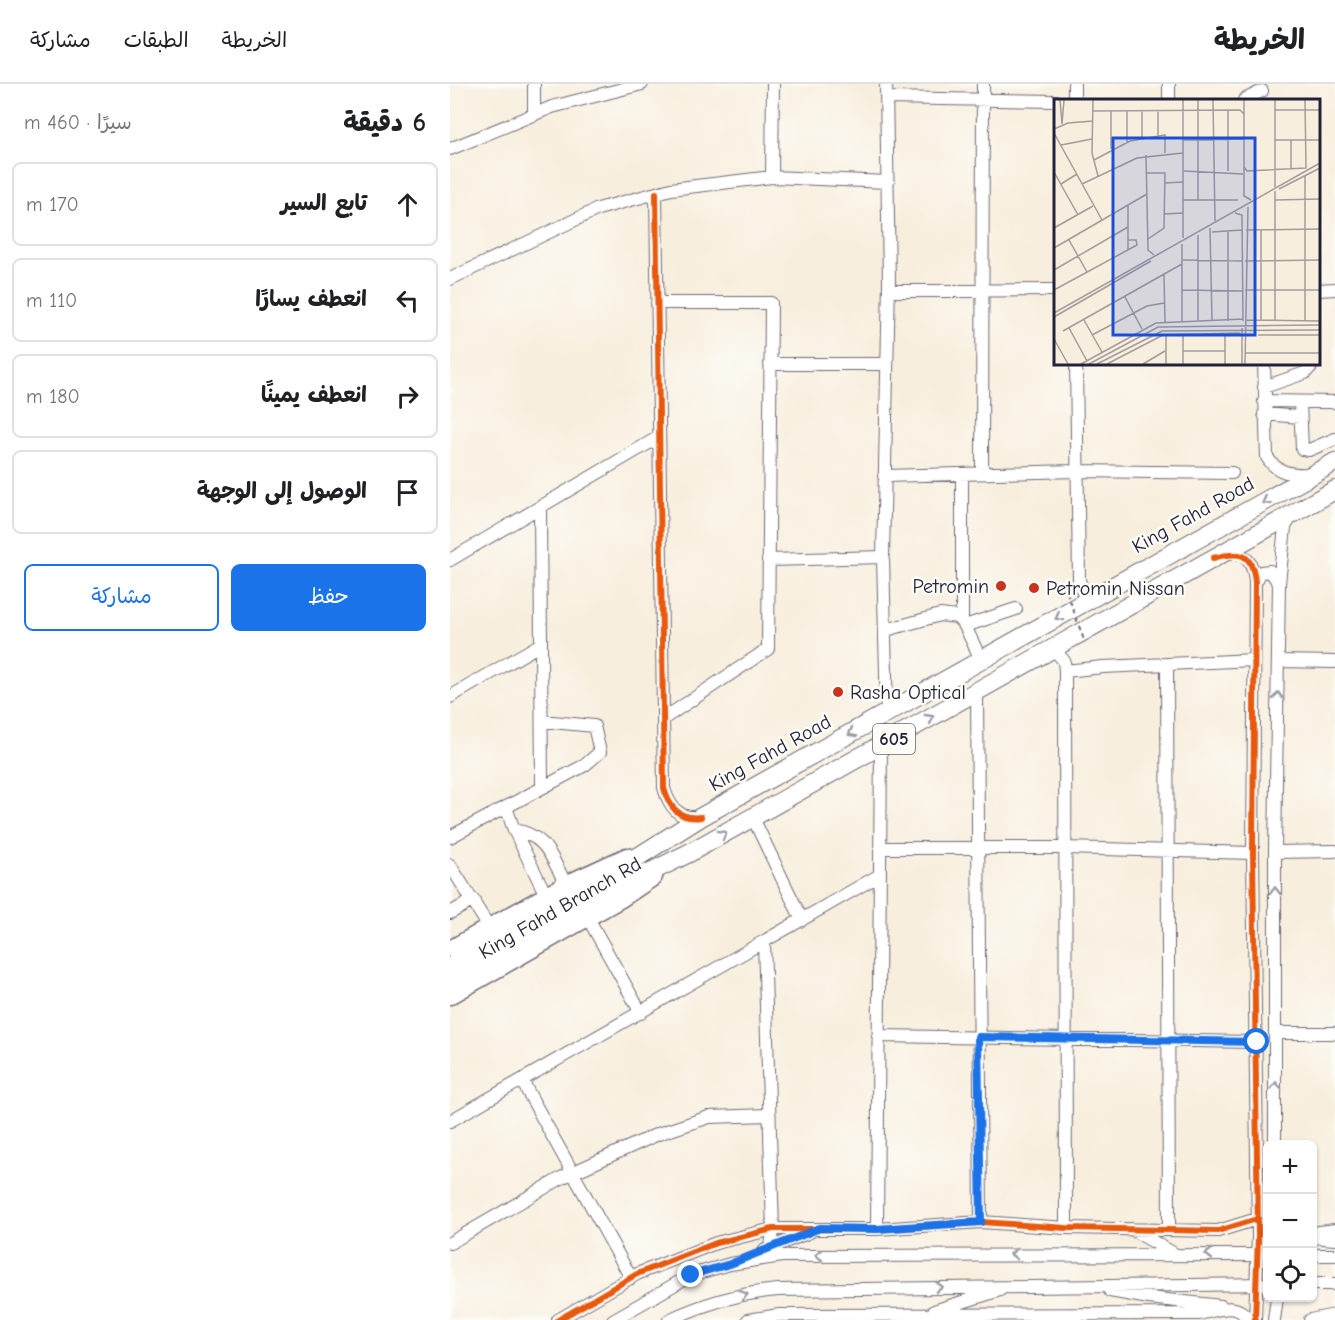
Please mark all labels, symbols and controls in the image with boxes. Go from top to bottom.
text: الخريطة [1214,24,1305,56]
text: مشاركة [30,28,91,52]
text: الطبقات [124,28,189,52]
text: الخريطة [222,28,287,52]
inset map [1054,99,1320,364]
text: 6 دقيقة [343,108,426,138]
text: سيرًا · 460 m [24,111,132,134]
icon: ahead [391,188,424,221]
text: تابع السير [281,190,367,216]
text: 170 m [26,193,79,216]
icon: left [391,284,424,317]
text: انعطف يسارًا [255,286,367,312]
text: 110 m [26,289,77,312]
icon: right [391,380,424,413]
text: انعطف يمينًا [261,382,367,408]
text: 180 m [26,385,80,408]
street label: King Fahd Road [1128,472,1258,558]
icon: arrive [391,476,424,509]
text: الوصول إلى الوجهة [197,478,367,504]
one-way arrow [1261,494,1272,505]
button: مشاركة [24,564,219,631]
button: حفظ [231,564,426,631]
place label: Petromin [913,575,989,598]
place label: Petromin Nissan [1046,577,1185,600]
marker: Petromin [994,579,1008,593]
marker: Petromin Nissan [1027,581,1041,595]
one-way arrow [1055,610,1065,621]
place label: Rasha Optical [850,681,966,704]
marker: Rasha Optical [831,685,845,699]
one-way arrow [1271,692,1284,701]
street label: King Fahd Road [705,710,835,796]
one-way arrow [923,714,934,725]
road number: 605 [873,724,915,754]
one-way arrow [848,726,858,737]
one-way arrow [717,830,727,842]
street label: King Fahd Branch Rd [475,852,645,964]
one-way arrow [1269,887,1281,896]
route start [1243,1028,1269,1054]
one-way arrow [1270,1082,1282,1091]
map controls [1263,1140,1317,1302]
button: + [1263,1140,1317,1194]
button: − [1263,1194,1317,1248]
one-way arrow [1010,1248,1019,1260]
one-way arrow [1205,1248,1214,1260]
button: locate [1263,1248,1317,1302]
one-way arrow [815,1249,824,1261]
route end [677,1261,703,1287]
one-way arrow [934,1281,943,1293]
one-way arrow [739,1289,749,1302]

